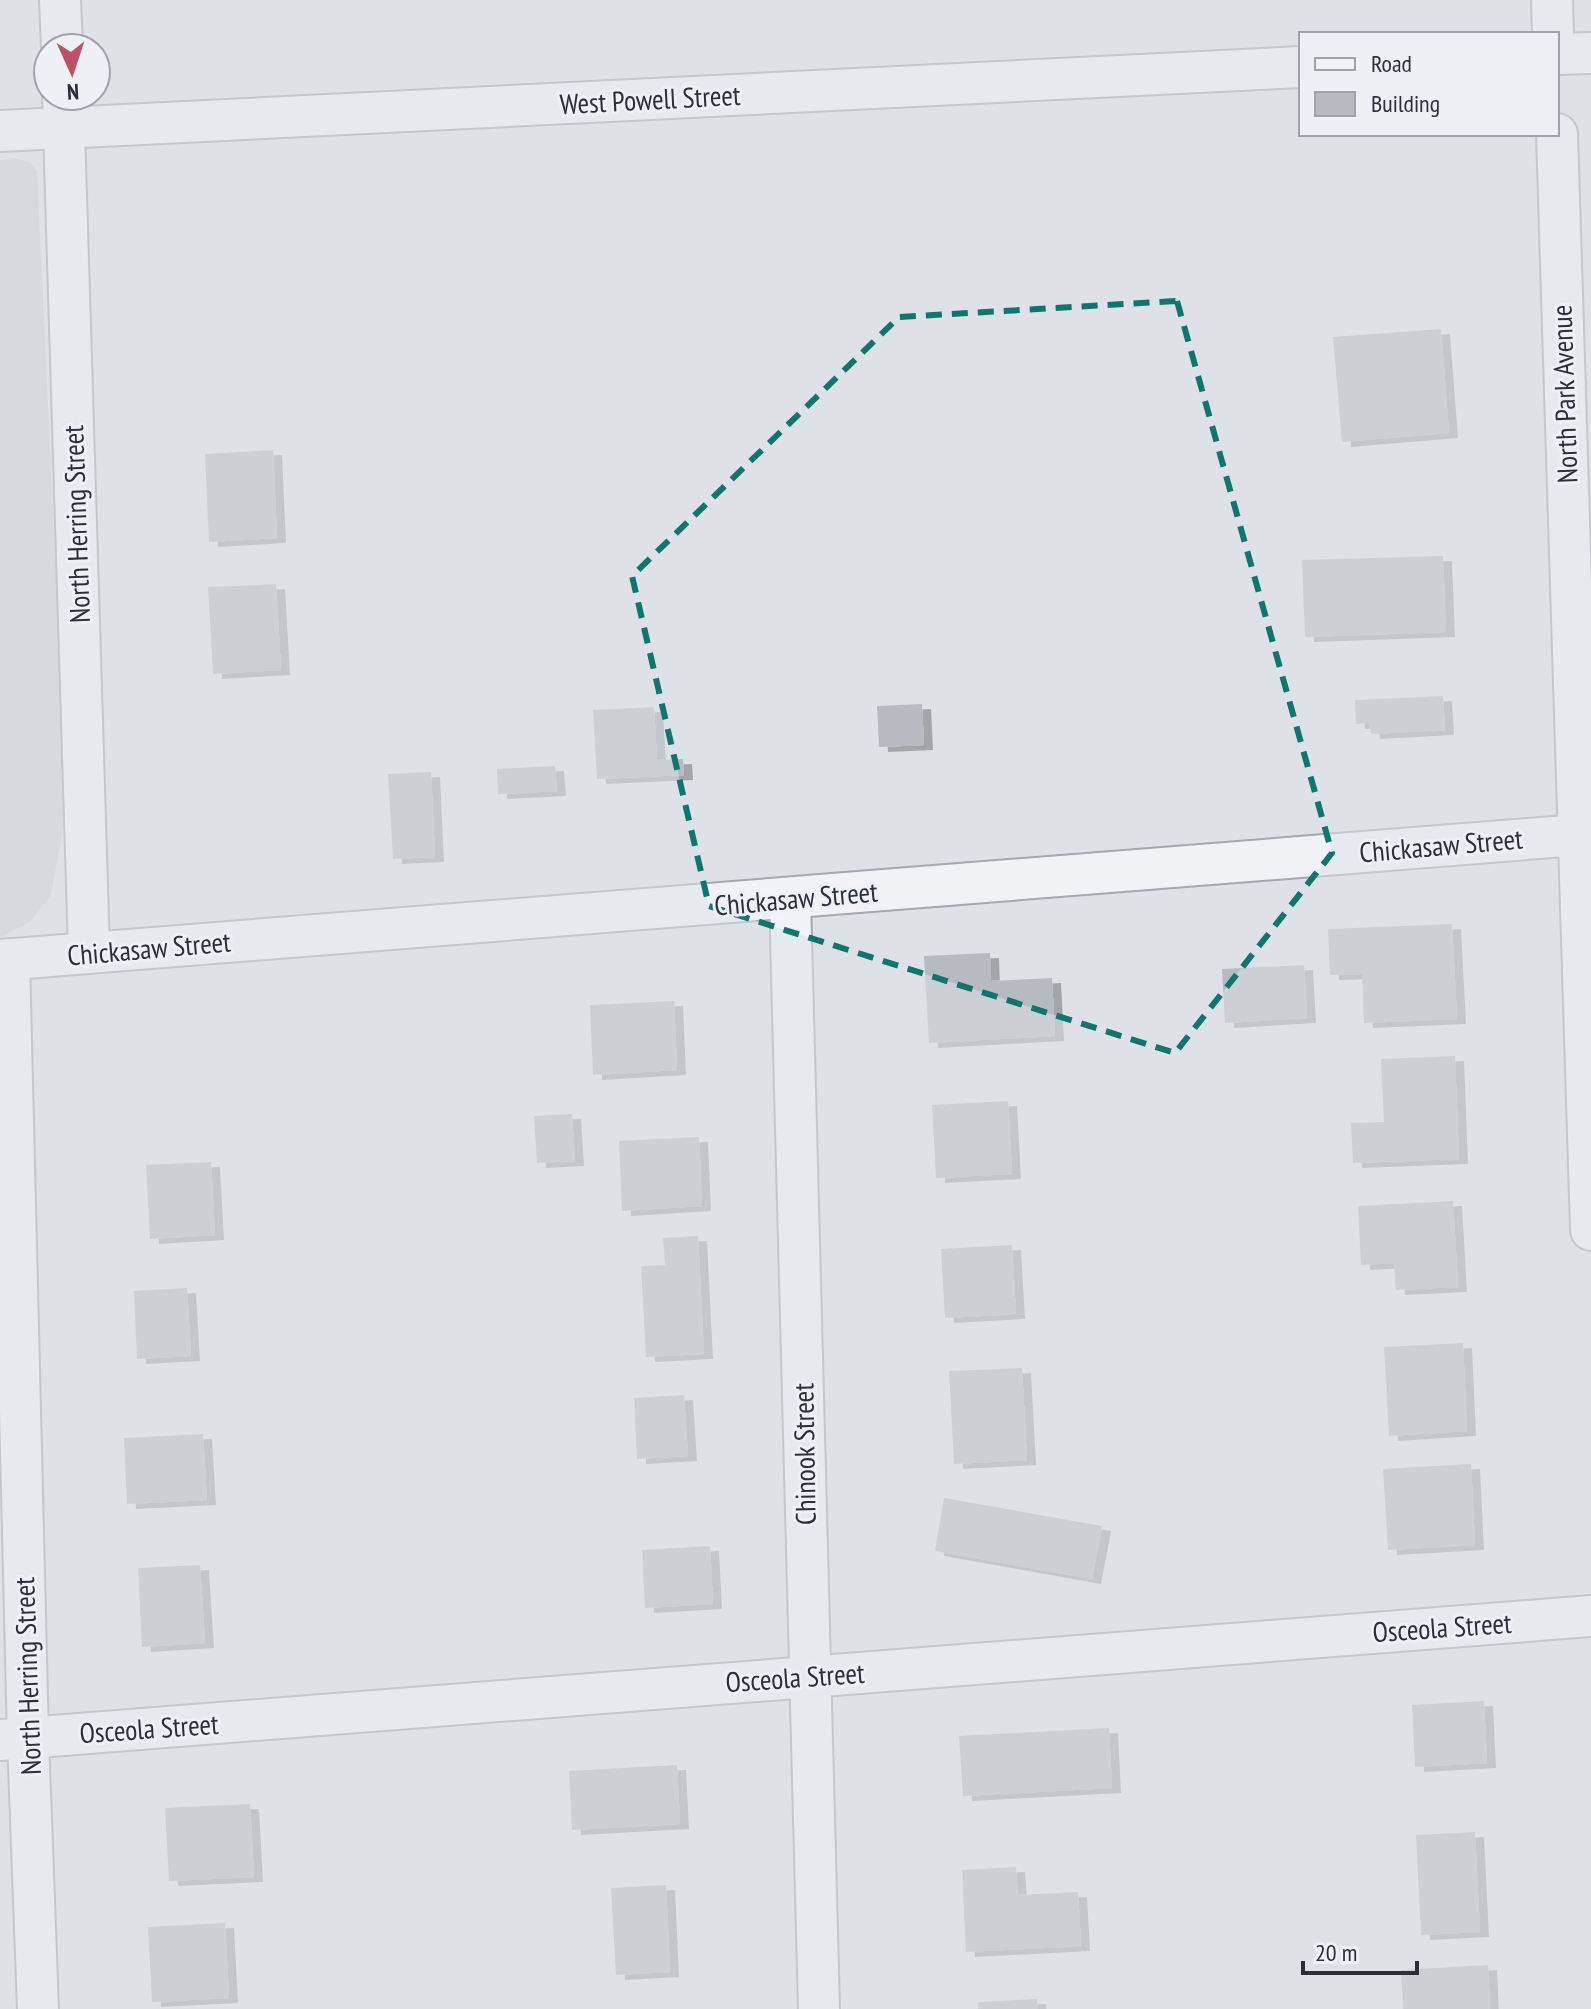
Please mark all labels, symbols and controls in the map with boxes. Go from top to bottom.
north arrow [32,32,112,112]
legend [1299,32,1559,136]
text: Road [1371,48,1412,79]
street label: West Powell Street [559,76,742,122]
text: N [66,78,80,106]
text: Building [1371,88,1440,119]
street label: North Park Avenue [1542,304,1586,484]
street label: North Herring Street [54,424,98,623]
street label: Chickasaw Street [1358,819,1524,871]
street label: Chickasaw Street [713,872,879,924]
street label: Chickasaw Street [66,922,232,974]
street label: Chinook Street [784,1382,824,1525]
street label: North Herring Street [5,1576,49,1775]
street label: Osceola Street [1371,1604,1513,1650]
street label: Osceola Street [724,1654,866,1700]
street label: Osceola Street [78,1705,220,1751]
scale bar [1303,1925,1417,1975]
text: 20 m [1315,1937,1357,1968]

